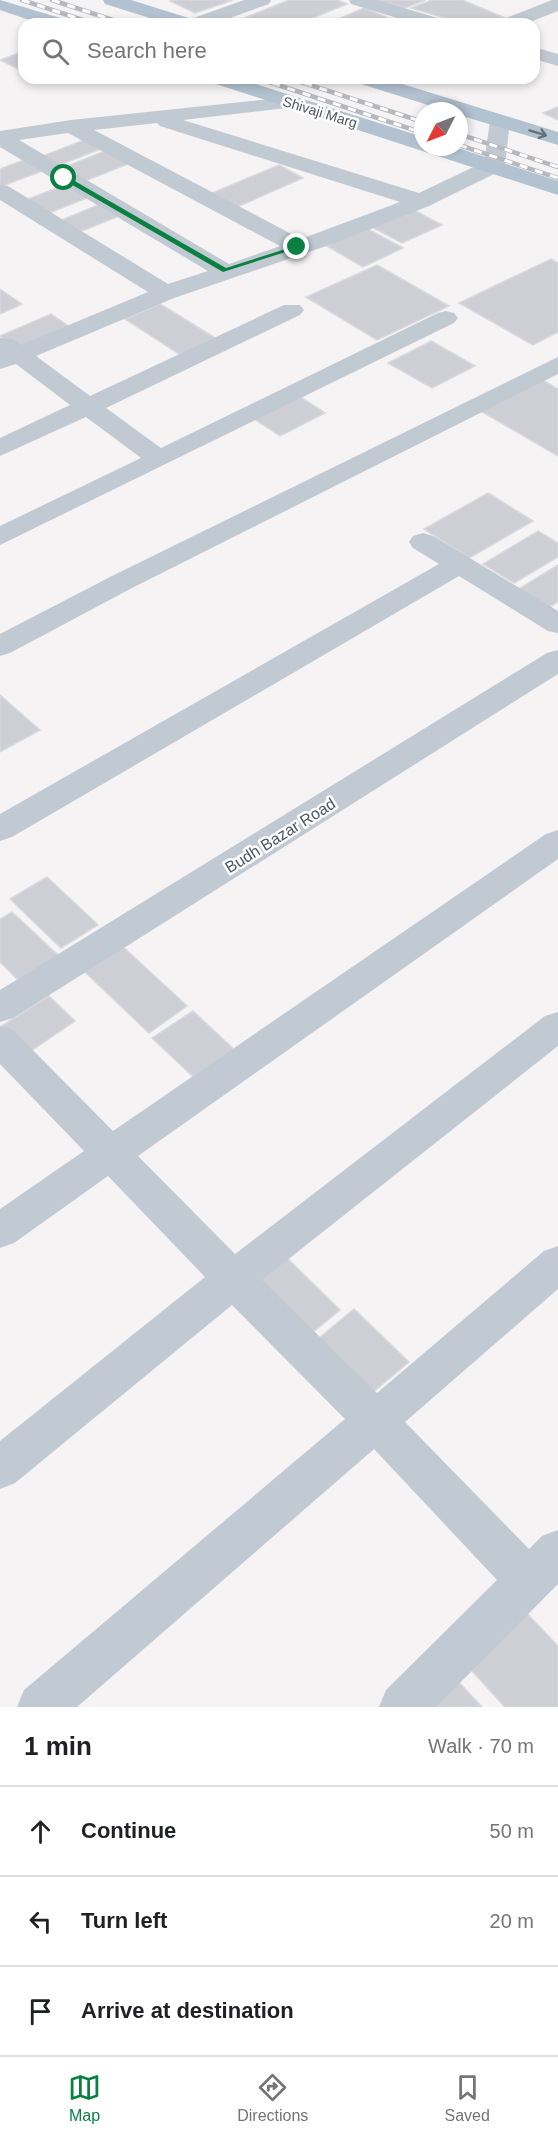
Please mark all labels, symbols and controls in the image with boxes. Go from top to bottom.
search box [18,18,540,84]
icon: search [39,35,72,68]
text: Search here [87,38,207,63]
street label: Shivaji Marg [281,93,359,131]
north arrow [414,102,468,156]
one-way arrow [528,128,547,139]
route start [50,164,76,190]
route end [283,233,309,259]
street label: Budh Bazar Road [222,795,338,876]
text: 1 min [24,1731,92,1761]
text: Walk · 70 m [428,1735,534,1757]
icon: ahead [24,1815,57,1848]
text: Continue [81,1818,176,1843]
text: 50 m [490,1820,534,1842]
icon: left [24,1905,57,1938]
text: Turn left [81,1908,167,1933]
text: 20 m [490,1910,534,1932]
icon: arrive [24,1995,57,2028]
text: Arrive at destination [81,1998,294,2023]
tab: Map [68,2071,101,2125]
tab: Directions [237,2071,308,2125]
tab: Saved [445,2071,490,2125]

